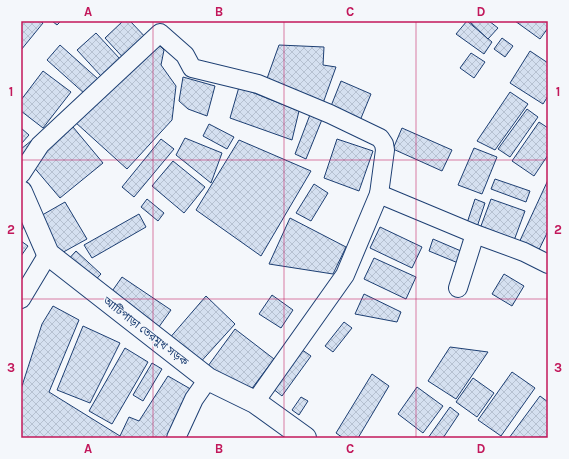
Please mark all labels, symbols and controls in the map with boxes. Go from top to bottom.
text: A [84,4,92,19]
text: B [215,4,223,19]
text: C [346,4,354,19]
text: D [477,4,486,19]
text: 1 [9,84,13,99]
text: 1 [556,84,560,99]
text: 2 [7,222,15,237]
text: 2 [554,222,562,237]
street label: আটিপাড়া তেরমুখ সড়ক [100,294,191,369]
text: 3 [7,360,15,375]
text: 3 [554,360,562,375]
text: A [84,441,92,456]
text: B [215,441,223,456]
text: C [346,441,354,456]
text: D [477,441,486,456]

